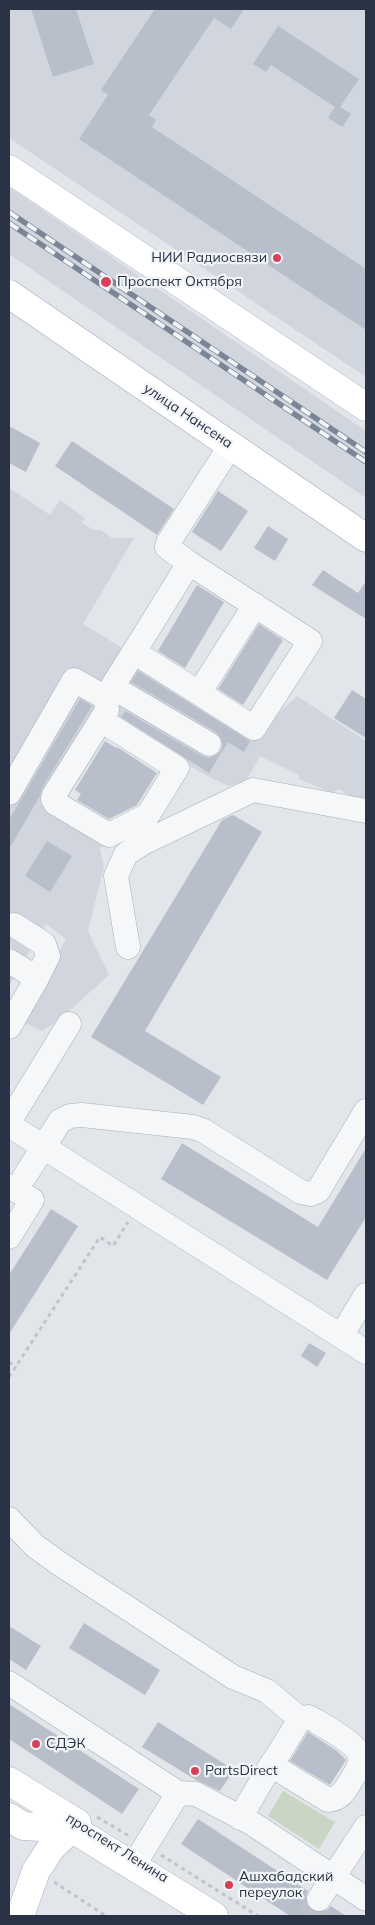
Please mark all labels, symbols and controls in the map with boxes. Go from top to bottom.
place label: НИИ Радиосвязи [151,250,267,266]
marker: НИИ Радиосвязи [271,252,283,264]
place label: Проспект Октября [117,274,242,290]
marker: Проспект Октября [99,275,113,289]
street label: улица Нансена [140,380,236,452]
place label: СДЭК [46,1736,86,1752]
marker: СДЭК [30,1738,42,1750]
place label: PartsDirect [205,1763,278,1779]
marker: PartsDirect [189,1765,201,1777]
street label: проспект Ленина [63,1810,171,1886]
place label: Ашхабадский переулок [239,1869,333,1901]
marker: Ашхабадский переулок [223,1879,235,1891]

